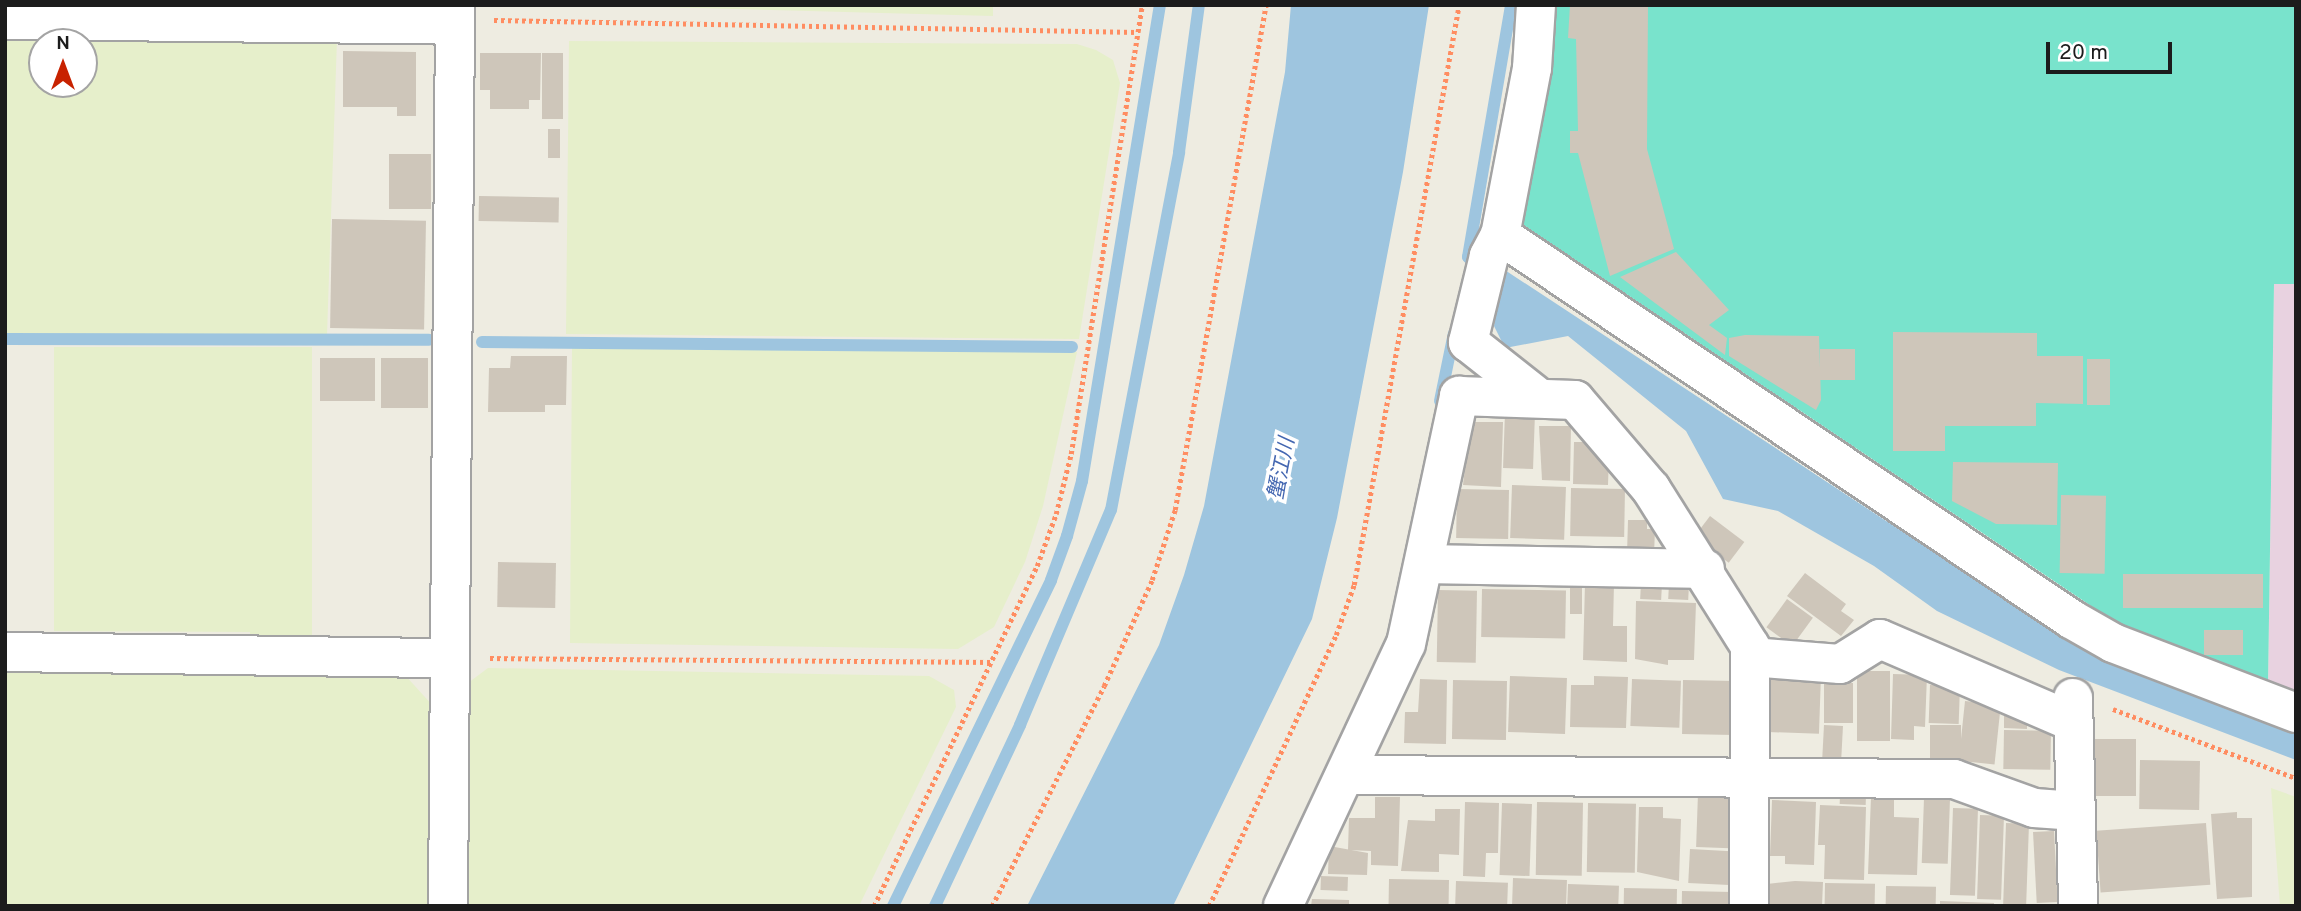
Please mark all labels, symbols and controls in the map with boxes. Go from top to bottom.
north arrow [28,28,98,98]
scale bar [2049,28,2175,72]
text: N [56,32,70,56]
text: 20 m [2059,40,2108,67]
water label: 蟹江川 [1265,436,1301,502]

